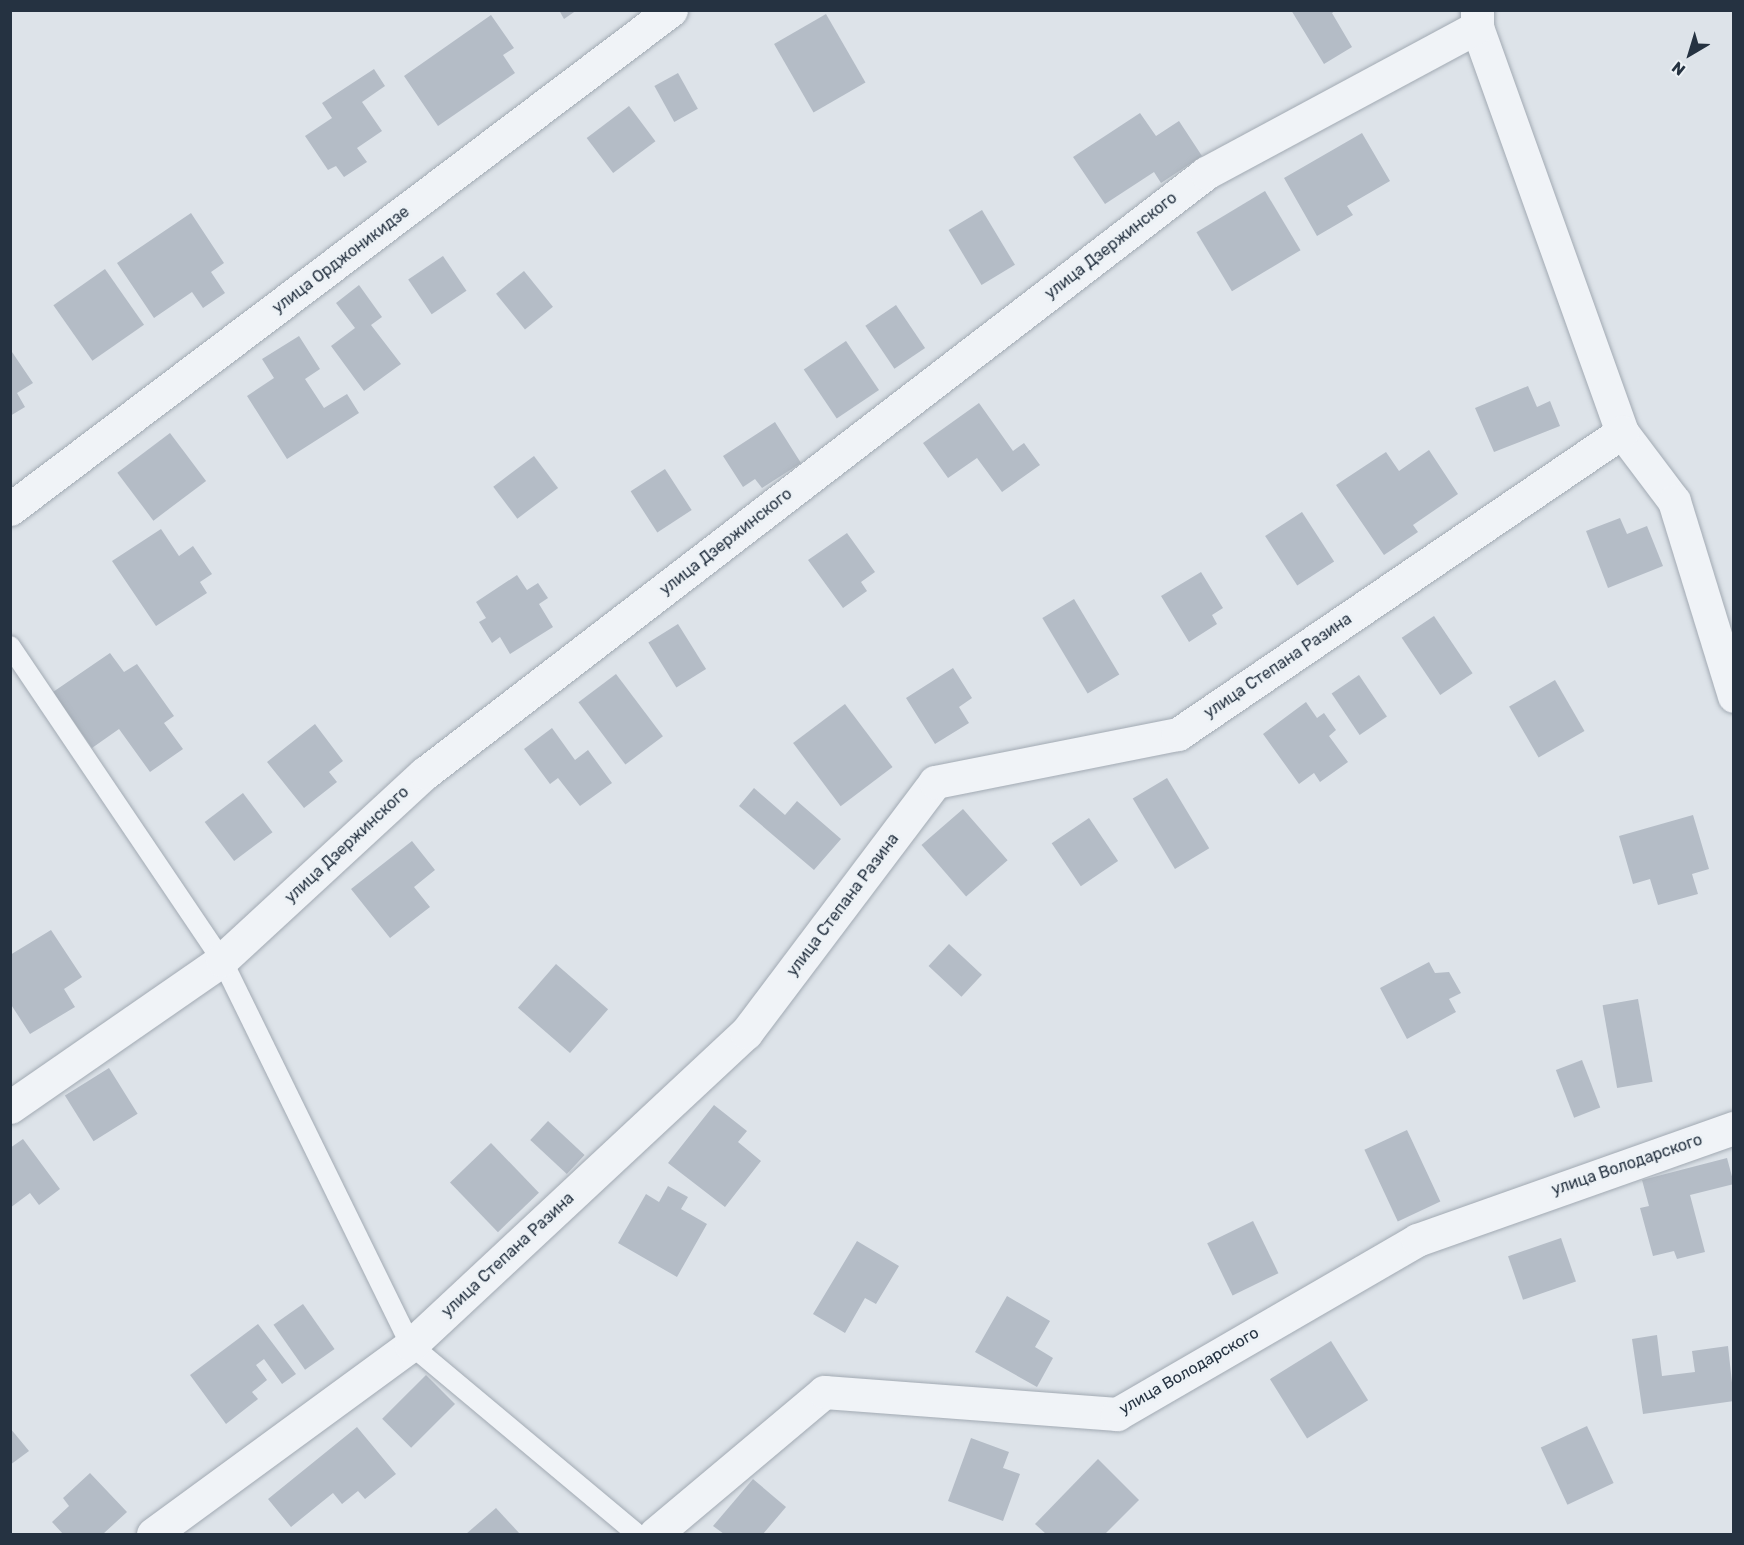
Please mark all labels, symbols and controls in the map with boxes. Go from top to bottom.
north arrow [1660,24,1720,84]
text: N [1668,58,1689,80]
street label: улица Дзержинского [1041,188,1181,304]
street label: улица Орджоникидзе [269,202,413,318]
street label: улица Дзержинского [656,484,796,600]
street label: улица Степана Разина [1200,609,1356,723]
street label: улица Дзержинского [281,783,413,907]
street label: улица Степана Разина [783,830,903,980]
street label: улица Володарского [1549,1130,1705,1200]
street label: улица Степана Разина [438,1189,578,1321]
street label: улица Володарского [1116,1323,1262,1419]

